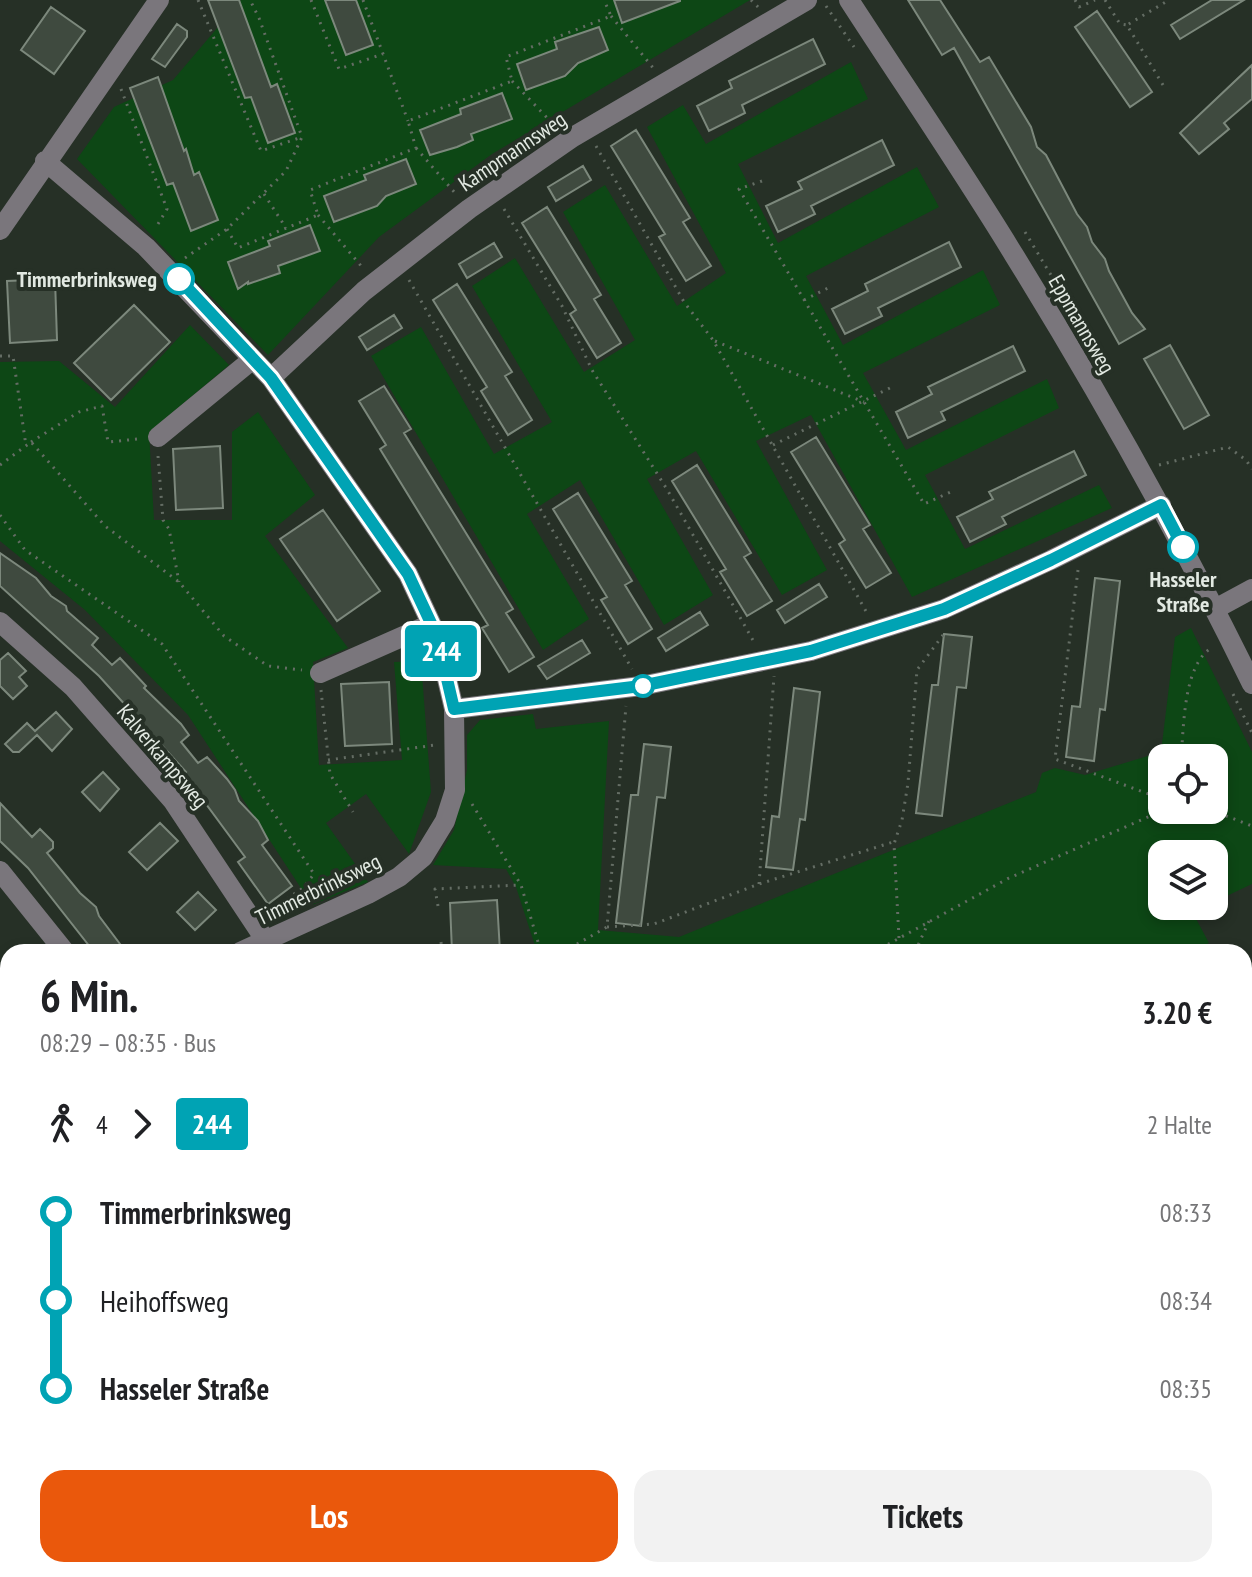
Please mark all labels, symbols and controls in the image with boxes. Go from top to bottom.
street label: Kampmannsweg [453,105,571,197]
marker: Timmerbrinksweg [164,264,194,294]
place label: Timmerbrinksweg [17,265,157,293]
street label: Eppmannsweg [1042,270,1122,378]
marker: Hasseler Straße [1168,532,1198,562]
place label: Hasseler Straße [1150,565,1217,618]
line badge: 244 [395,625,487,677]
text: 244 [421,632,461,669]
unlabelled marker [632,675,654,697]
street label: Kalverkampsweg [111,698,215,814]
map controls [1148,744,1228,920]
button: locate [1148,744,1228,824]
button: layers [1148,840,1228,920]
street label: Timmerbrinksweg [251,847,385,931]
text: 6 Min. [40,967,138,1024]
text: 3.20 € [1142,993,1212,1032]
text: 08:29 – 08:35 · Bus [40,1026,216,1059]
icon: walk [40,1102,84,1146]
icon: forward [120,1102,164,1146]
text: 244 [192,1105,232,1142]
text: 4 [96,1108,108,1141]
text: 2 Halte [1147,1108,1212,1141]
text: Timmerbrinksweg [100,1193,291,1232]
text: 08:33 [1160,1196,1212,1229]
text: Heihoffsweg [100,1281,229,1320]
text: 08:34 [1160,1284,1212,1317]
text: Hasseler Straße [100,1369,269,1408]
text: 08:35 [1160,1372,1212,1405]
button: Los [40,1470,618,1562]
button: Tickets [634,1470,1212,1562]

